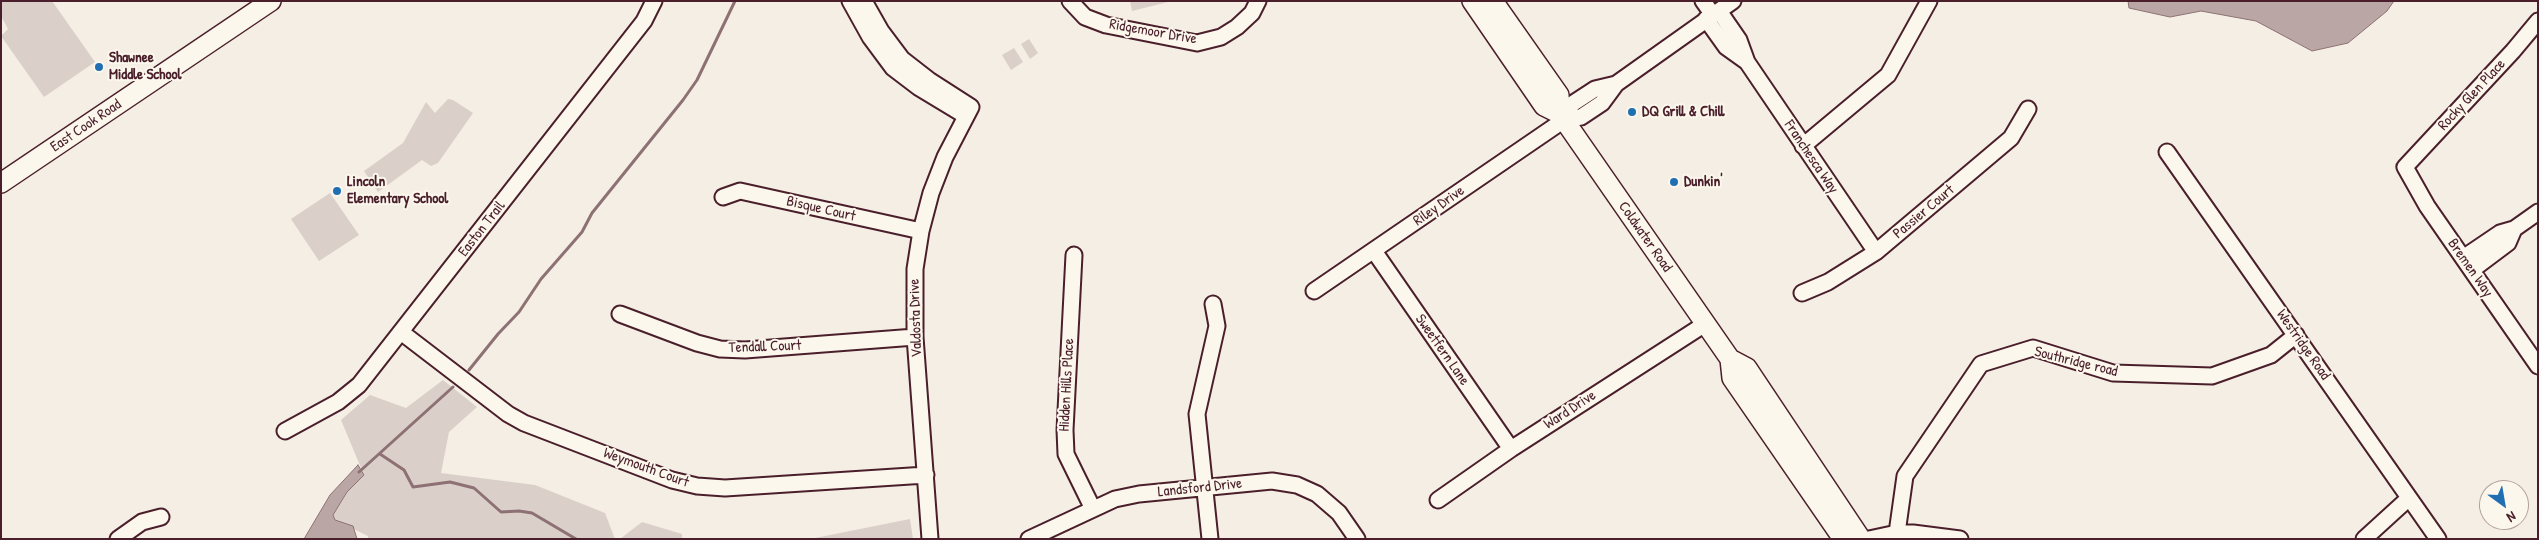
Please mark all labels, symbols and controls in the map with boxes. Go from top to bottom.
street label: Ridgemoor Drive [1108,15,1198,49]
place label: Shawnee Middle School [109,49,181,84]
street label: Rocky Glen Place [2434,56,2510,134]
marker: Shawnee Middle School [93,61,105,73]
street label: East Cook Road [47,96,125,156]
place label: DQ Grill & Chill [1642,103,1724,121]
marker: DQ Grill & Chill [1626,106,1638,118]
street label: Franchesca Way [1780,117,1842,197]
place label: Lincoln Elementary School [347,173,448,208]
place label: Dunkin' [1684,173,1723,191]
marker: Dunkin' [1668,176,1680,188]
street label: Passier Court [1890,181,1958,243]
street label: Riley Drive [1410,182,1468,230]
marker: Lincoln Elementary School [331,185,343,197]
street label: Bisque Court [785,192,857,226]
street label: Easton Trail [455,198,509,260]
street label: Coldwater Road [1614,198,1676,276]
street label: Bremen Way [2443,235,2497,301]
street label: Valdosta Drive [906,278,926,358]
street label: Westridge Road [2272,306,2334,384]
street label: Sweetfern Lane [1411,311,1473,389]
street label: Tendall Court [728,337,802,357]
street label: Hidden Hills Place [1056,338,1078,432]
street label: Southridge road [2033,343,2119,381]
street label: Ward Drive [1541,387,1599,433]
street label: Weymouth Court [601,444,691,492]
street label: Landsford Drive [1157,475,1243,501]
north arrow [2479,480,2529,530]
text: N [2503,507,2520,527]

